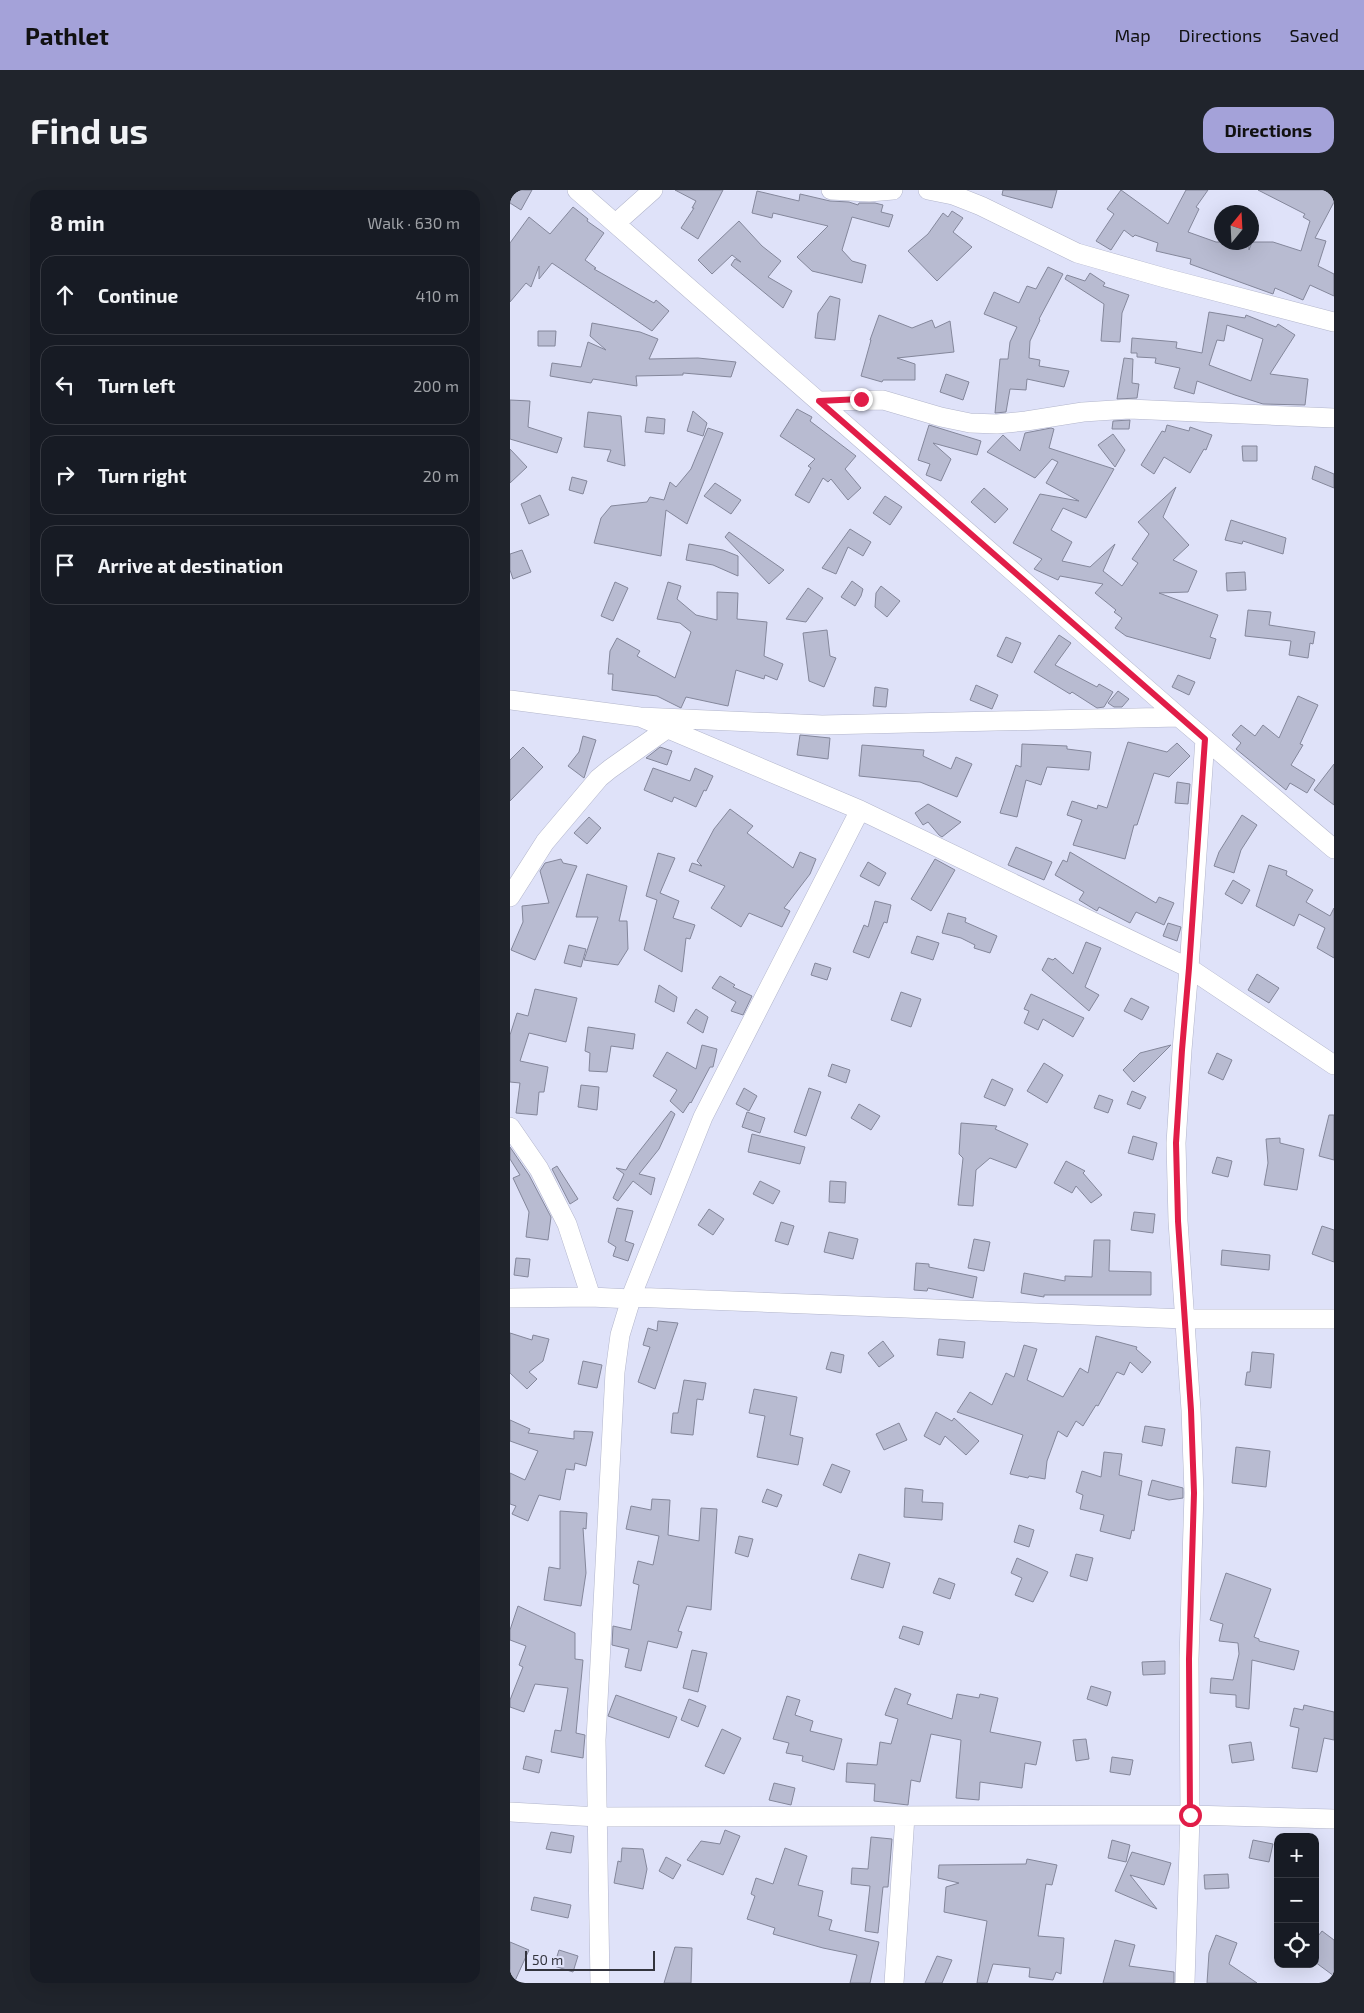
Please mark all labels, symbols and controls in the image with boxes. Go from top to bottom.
text: Pathlet [25,21,109,50]
text: Map [1114,24,1151,46]
text: Directions [1179,24,1262,46]
text: Saved [1290,24,1339,46]
button: Directions [1203,107,1334,153]
text: Find us [30,109,148,151]
north arrow [1214,205,1259,250]
text: 8 min [50,210,105,235]
text: Walk · 630 m [367,213,460,232]
icon: ahead [51,281,79,309]
text: Continue [98,284,178,307]
text: 410 m [416,286,459,305]
icon: left [51,371,79,399]
text: Turn left [98,374,175,397]
text: 200 m [413,376,459,395]
route end [850,388,873,411]
icon: right [51,461,79,489]
text: Turn right [98,464,186,487]
text: 20 m [423,466,459,485]
icon: arrive [51,551,79,579]
text: Arrive at destination [98,554,283,577]
route start [1179,1804,1202,1827]
map controls [1274,1833,1319,1968]
button: + [1274,1833,1319,1878]
button: − [1274,1878,1319,1923]
button: locate [1274,1923,1319,1968]
scale bar [525,1948,655,1971]
text: 50 m [532,1951,563,1968]

